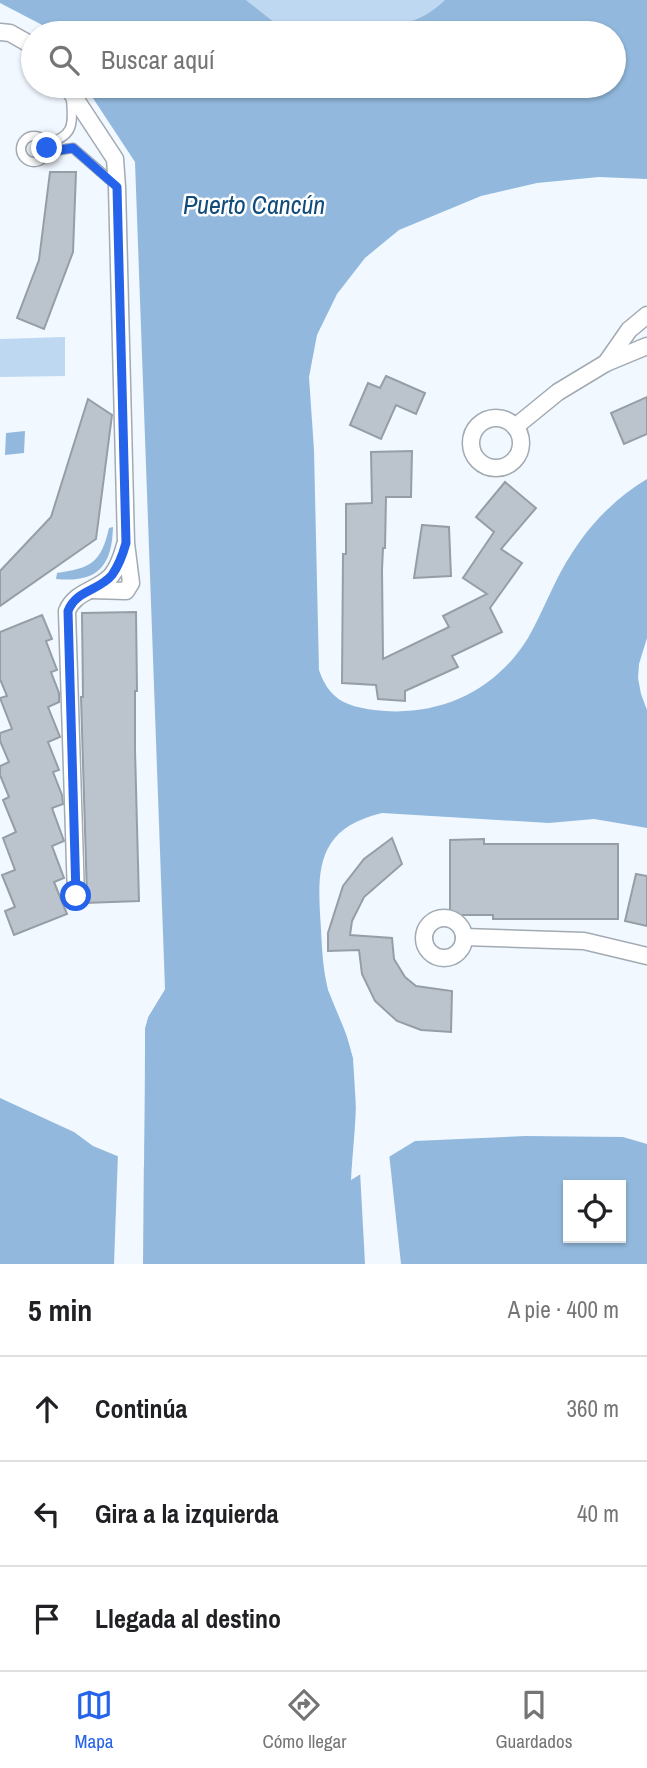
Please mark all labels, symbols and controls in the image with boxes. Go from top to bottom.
search box [21,21,626,98]
icon: search [45,41,83,79]
text: Buscar aquí [101,42,215,77]
route end [31,132,62,163]
water label: Puerto Cancún [183,187,325,222]
route start [60,880,91,911]
map controls [563,1180,626,1243]
button: locate [563,1180,626,1243]
text: 5 min [28,1290,92,1330]
text: A pie · 400 m [508,1294,619,1325]
icon: ahead [28,1390,66,1428]
text: Continúa [95,1391,187,1426]
text: 360 m [567,1393,619,1424]
icon: left [28,1495,66,1533]
text: Gira a la izquierda [95,1496,279,1531]
text: 40 m [577,1498,619,1529]
icon: arrive [28,1600,66,1638]
text: Llegada al destino [95,1601,281,1636]
tab: Mapa [74,1686,113,1754]
tab: Cómo llegar [262,1686,346,1754]
tab: Guardados [495,1686,572,1754]

